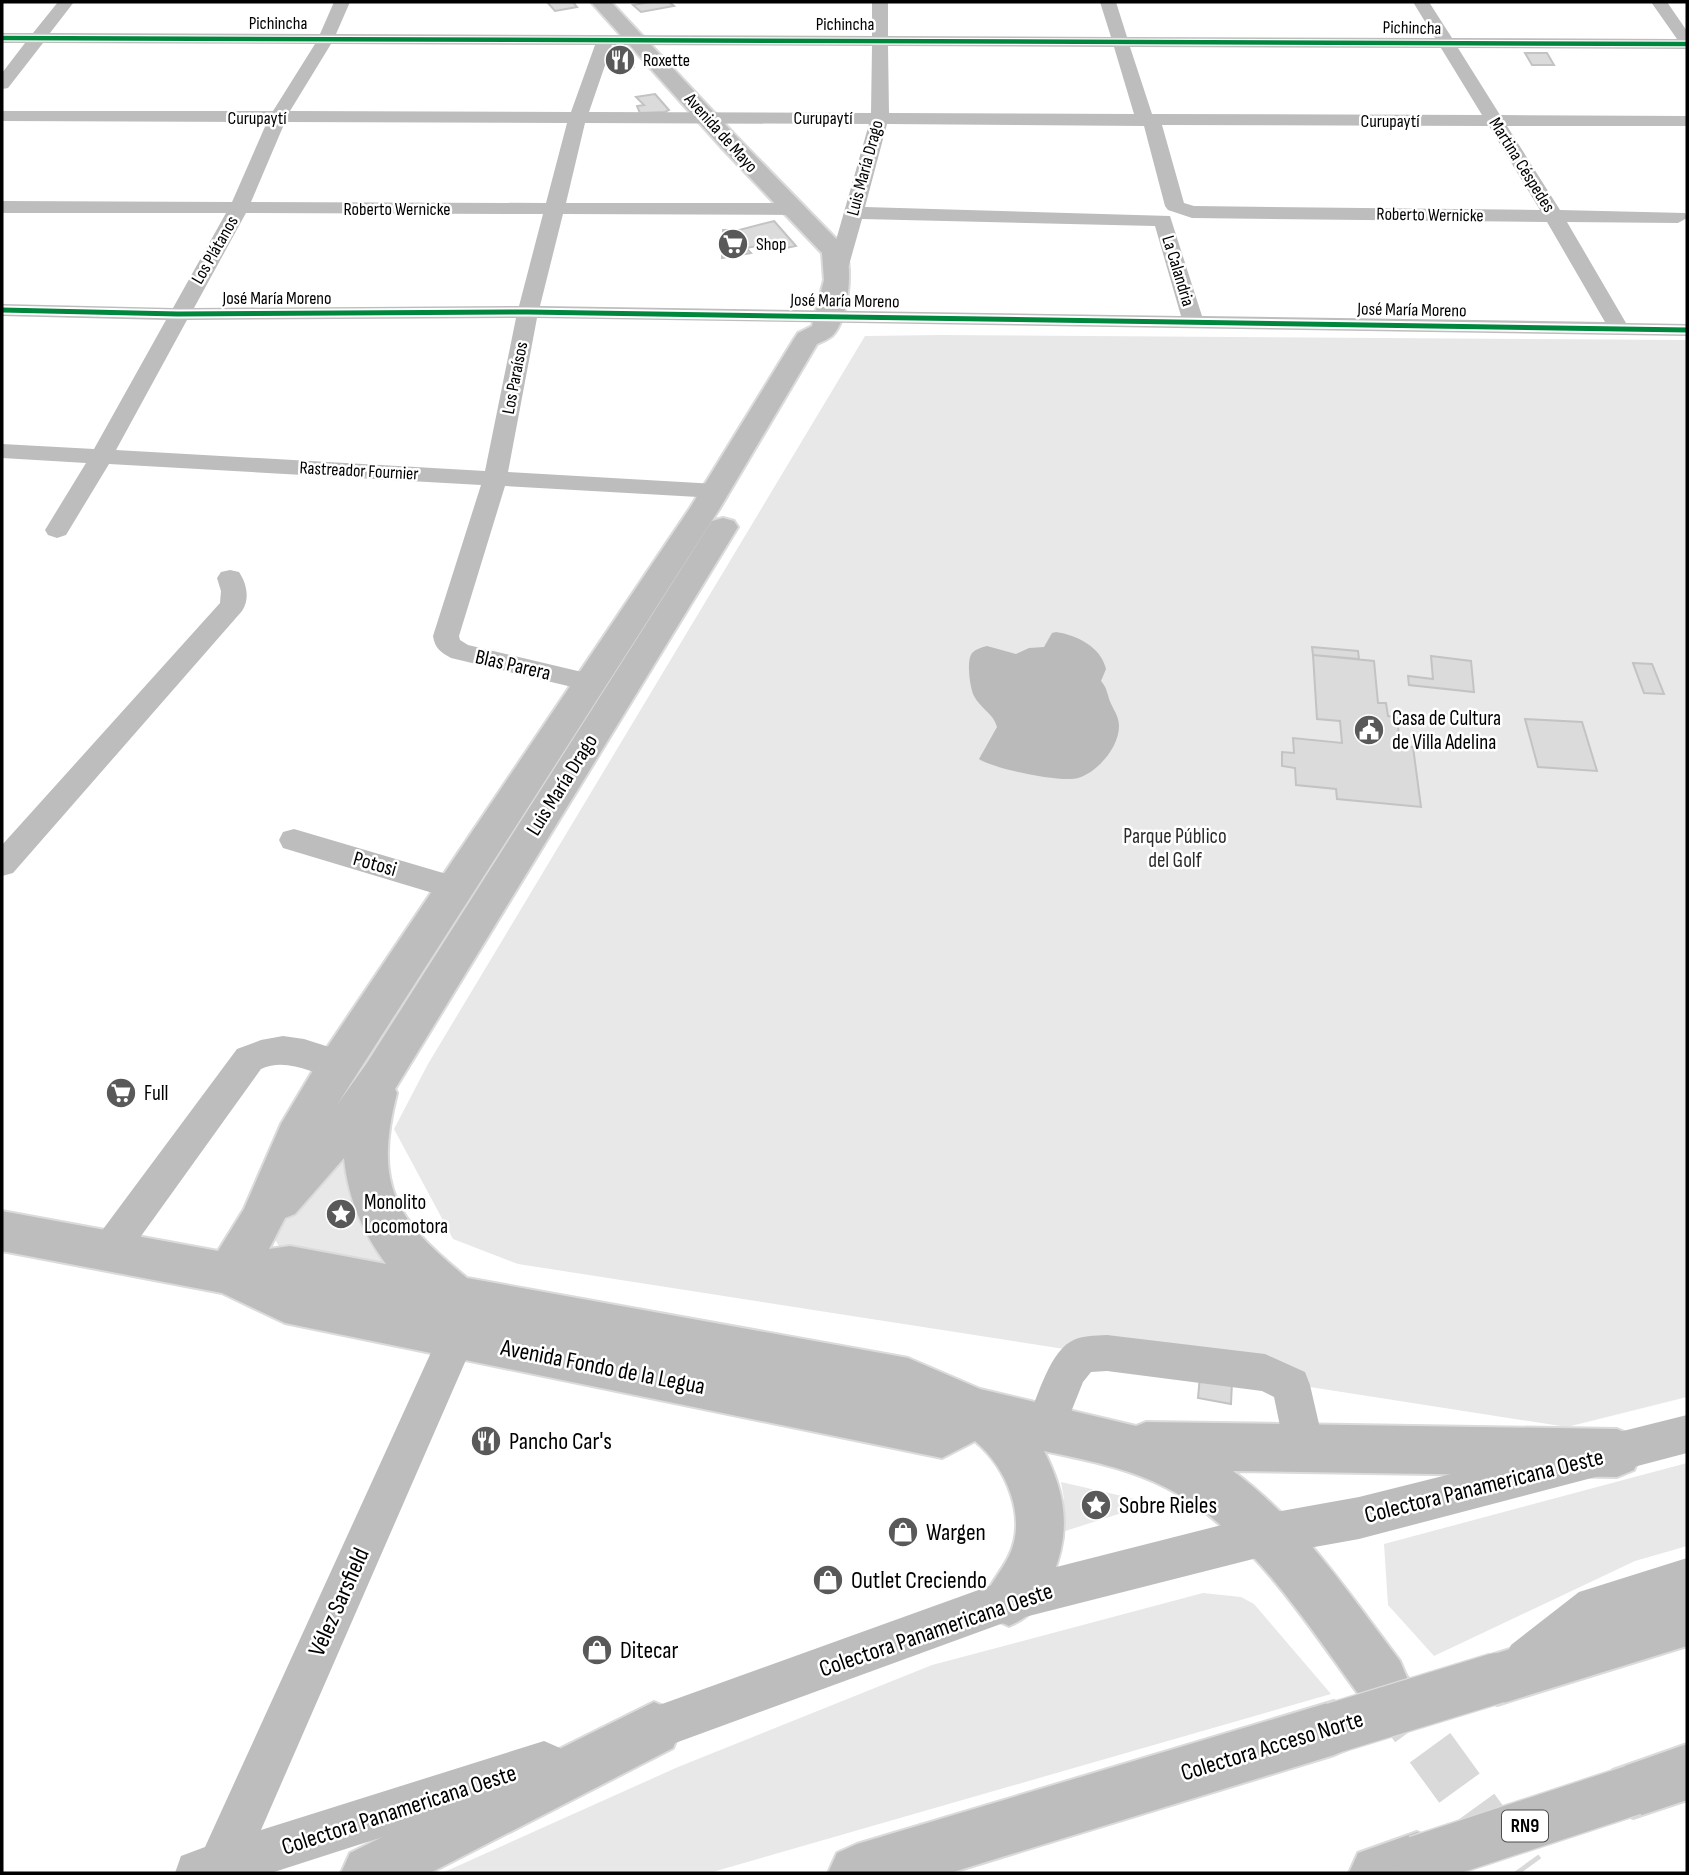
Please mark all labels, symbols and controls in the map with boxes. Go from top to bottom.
street label: Pichincha [249,13,307,34]
street label: Pichincha [816,14,874,35]
street label: Pichincha [1382,17,1442,39]
restaurant icon: Roxette [603,43,637,77]
place label: Roxette [643,50,690,71]
street label: Avenida de Mayo [679,88,762,177]
street label: Curupaytí [227,108,287,129]
street label: Curupaytí [793,108,853,129]
street label: Curupaytí [1360,111,1420,132]
street label: Martina Céspedes [1485,114,1559,216]
street label: Luis María Drago [842,118,888,218]
street label: Roberto Wernicke [343,199,451,220]
street label: Roberto Wernicke [1376,204,1484,226]
street label: Los Plátanos [187,212,243,288]
supermarket icon: Shop [716,227,750,261]
street label: La Calandria [1157,233,1199,309]
place label: Shop [756,234,786,255]
street label: José María Moreno [221,288,332,309]
street label: José María Moreno [789,290,900,312]
street label: José María Moreno [1356,299,1467,321]
street label: Los Paraísos [498,340,532,416]
street label: Rastreador Fournier [299,457,419,485]
street label: Blas Parera [473,644,553,686]
place label: Casa de Cultura de Villa Adelina [1392,706,1501,755]
public building icon: Casa de Cultura de Villa Adelina [1352,713,1386,747]
street label: Luis María Drago [521,730,603,840]
park label: Parque Público del Golf [1123,824,1227,873]
street label: Potosi [350,846,400,882]
supermarket icon: Full [104,1076,138,1110]
place label: Full [144,1081,169,1106]
place label: Monolito Locomotora [364,1190,448,1239]
place icon: Monolito Locomotora [324,1197,358,1231]
street label: Avenida Fondo de la Legua [497,1333,708,1401]
restaurant icon: Pancho Car's [469,1424,503,1458]
place label: Pancho Car's [509,1427,612,1456]
street label: Colectora Panamericana Oeste [1361,1442,1607,1530]
place icon: Sobre Rieles [1079,1488,1113,1522]
place label: Sobre Rieles [1119,1491,1217,1520]
shop icon: Wargen [886,1515,920,1549]
place label: Wargen [926,1518,986,1547]
street label: Vélez Sarsfield [302,1543,376,1661]
shop icon: Outlet Creciendo [811,1563,845,1597]
place label: Outlet Creciendo [851,1566,987,1595]
street label: Colectora Panamericana Oeste [815,1576,1057,1684]
shop icon: Ditecar [580,1633,614,1667]
place label: Ditecar [620,1636,679,1665]
street label: Colectora Acceso Norte [1177,1704,1367,1788]
street label: Colectora Panamericana Oeste [278,1758,520,1862]
road number: RN9 [1502,1810,1548,1842]

